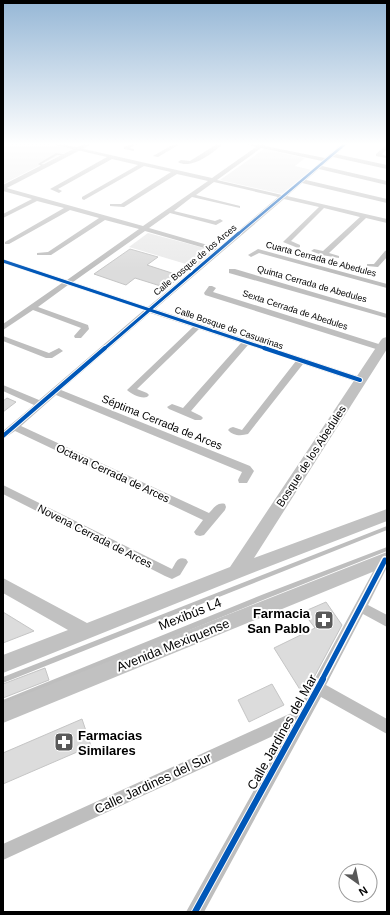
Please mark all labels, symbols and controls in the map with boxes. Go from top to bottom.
street label: Calle Bosque de los Arces [152,222,239,298]
street label: Cuarta Cerrada de Abedules [265,239,378,279]
street label: Quinta Cerrada de Abedules [256,264,368,305]
street label: Sexta Cerrada de Abedules [241,288,349,332]
street label: Calle Bosque de Casuarinas [173,305,285,351]
street label: Séptima Cerrada de Arces [100,392,225,452]
street label: Bosque de los Abedules [274,403,348,509]
street label: Octava Cerrada de Arces [54,441,172,505]
street label: Novena Cerrada de Arces [36,502,155,570]
street label: Mexibús L4 [156,595,224,633]
place label: Farmacia San Pablo [247,606,311,636]
pharmacy icon: Farmacia San Pablo [313,609,335,631]
street label: Avenida Mexiquense [114,615,232,675]
street label: Calle Jardines del Mar [244,671,320,792]
place label: Farmacias Similares [78,728,142,758]
pharmacy icon: Farmacias Similares [53,731,75,753]
street label: Calle Jardines del Sur [92,749,214,817]
north arrow [338,863,378,903]
text: N [357,884,370,899]

